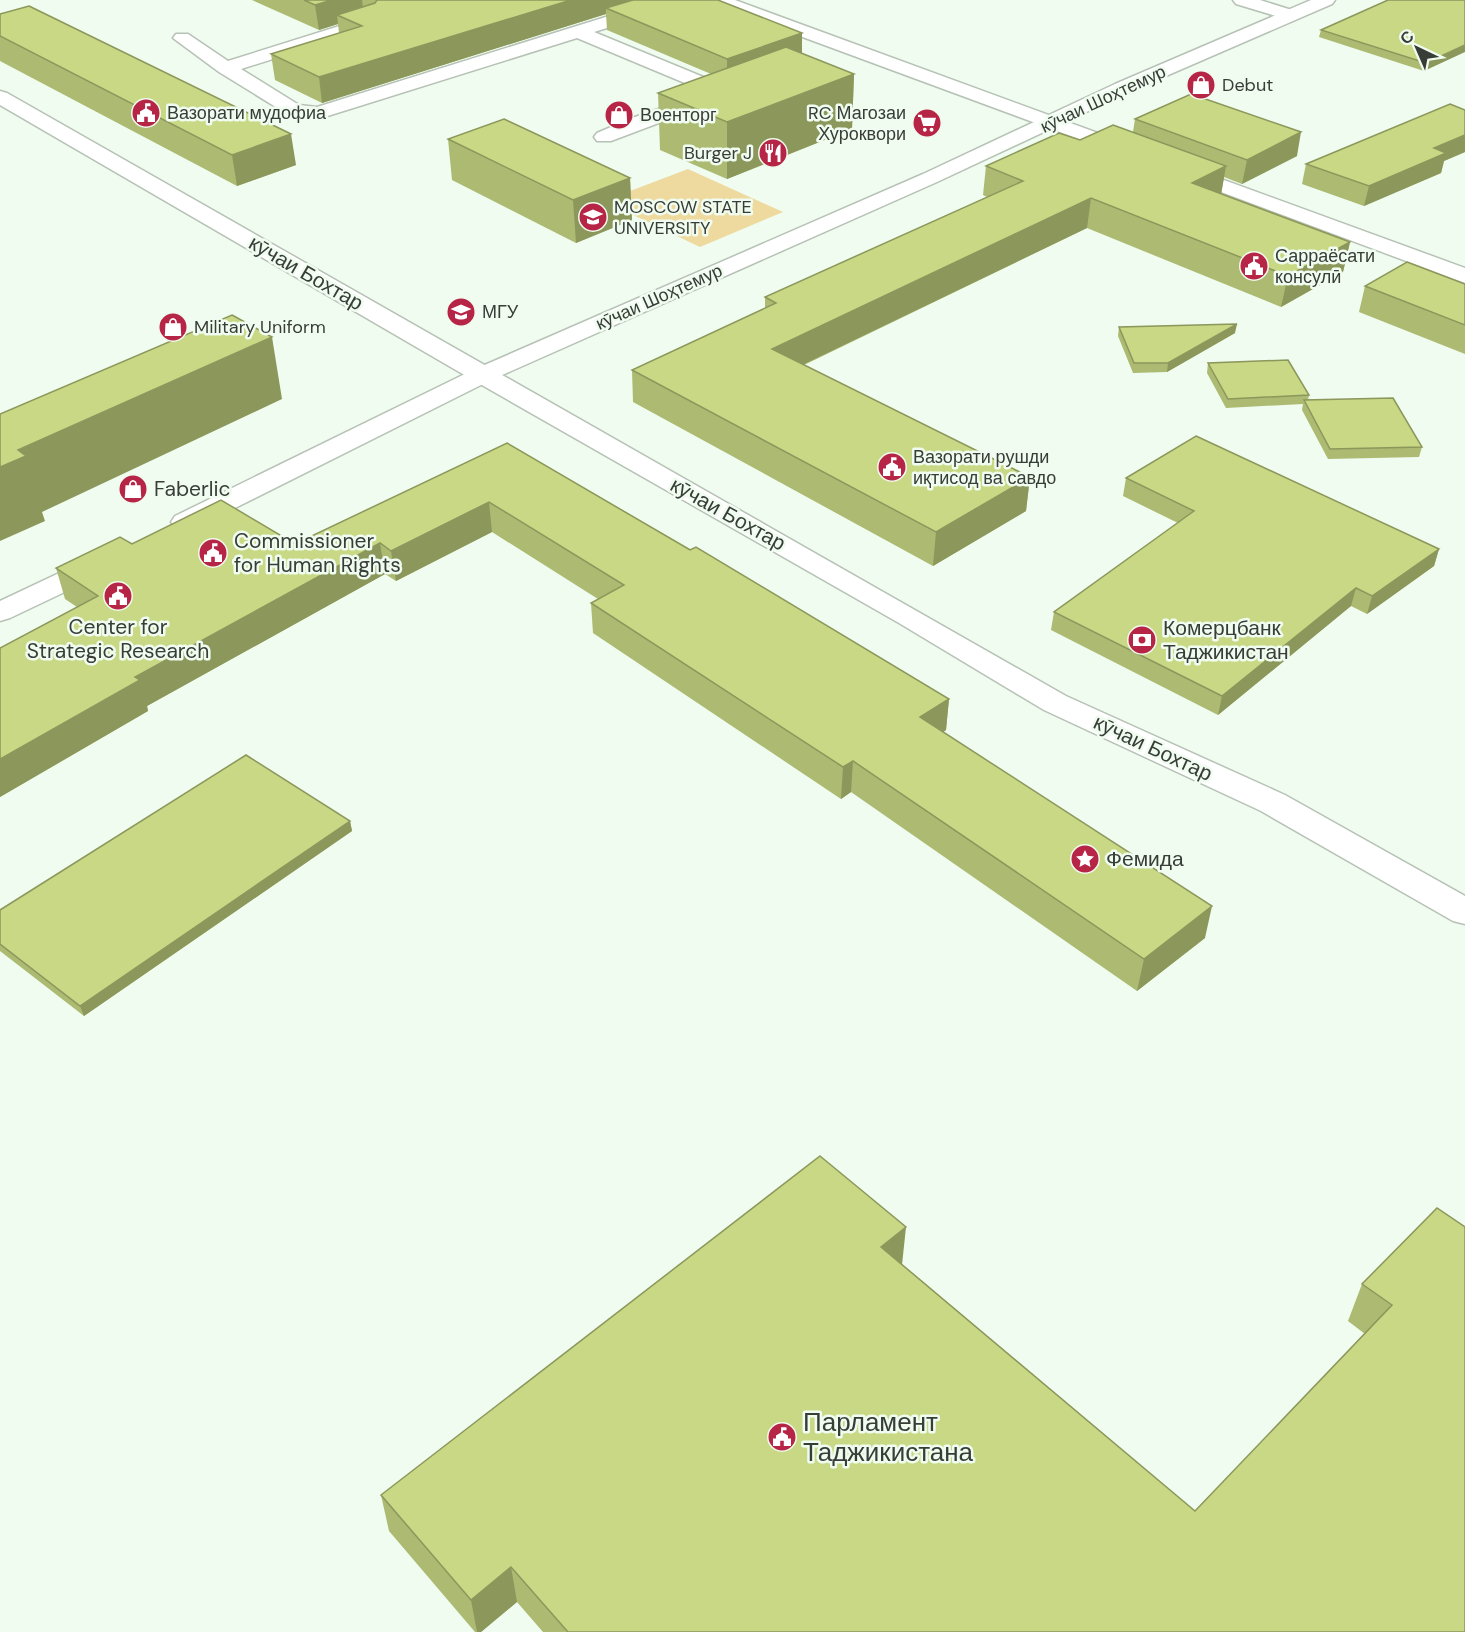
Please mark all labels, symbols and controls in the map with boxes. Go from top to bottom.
north arrow [1387,18,1447,78]
text: С [1395,26,1419,49]
street label: кӯчаи Шоҳтемур [1036,59,1170,139]
shop icon: Debut [1185,69,1217,101]
place label: Debut [1222,73,1273,97]
public building icon: Вазорати мудофиа [130,97,162,129]
shop icon: Военторг [603,99,635,131]
place label: Вазорати мудофиа [167,101,327,125]
place label: RC Магозаи Хуроквори [808,101,906,146]
place label: Военторг [640,103,717,127]
supermarket icon: RC Магозаи Хуроквори [911,107,943,139]
restaurant icon: Burger J [757,137,789,169]
place label: Burger J [684,141,752,165]
place label: MOSCOW STATE UNIVERSITY [614,195,752,240]
school or university icon: MOSCOW STATE UNIVERSITY [577,201,609,233]
street label: кӯчаи Бохтар [244,229,368,317]
place label: Сарраёсати консулӣ [1275,244,1375,289]
public building icon: Сарраёсати консулӣ [1238,250,1270,282]
street label: кӯчаи Шоҳтемур [592,258,726,336]
school or university icon: МГУ [445,296,477,328]
place label: МГУ [482,300,519,324]
shop icon: Military Uniform [157,311,189,343]
place label: Military Uniform [194,315,326,339]
place label: Вазорати рушди иқтисод ва савдо [913,445,1056,490]
public building icon: Вазорати рушди иқтисод ва савдо [876,451,908,483]
street label: кӯчаи Бохтар [665,471,791,557]
shop icon: Faberlic [117,473,149,505]
place label: Faberlic [154,475,231,503]
place label: Commissioner for Human Rights [234,527,401,579]
public building icon: Commissioner for Human Rights [197,537,229,569]
public building icon: Center for Strategic Research [102,580,134,612]
place label: Center for Strategic Research [27,613,209,665]
place label: Комерцбанк Таджикистан [1163,614,1289,666]
bank icon: Комерцбанк Таджикистан [1126,624,1158,656]
street label: кӯчаи Бохтар [1089,708,1217,788]
place icon: Фемида [1069,843,1101,875]
place label: Фемида [1106,845,1184,873]
place label: Парламент Таджикистана [803,1405,974,1469]
public building icon: Парламент Таджикистана [766,1421,798,1453]

